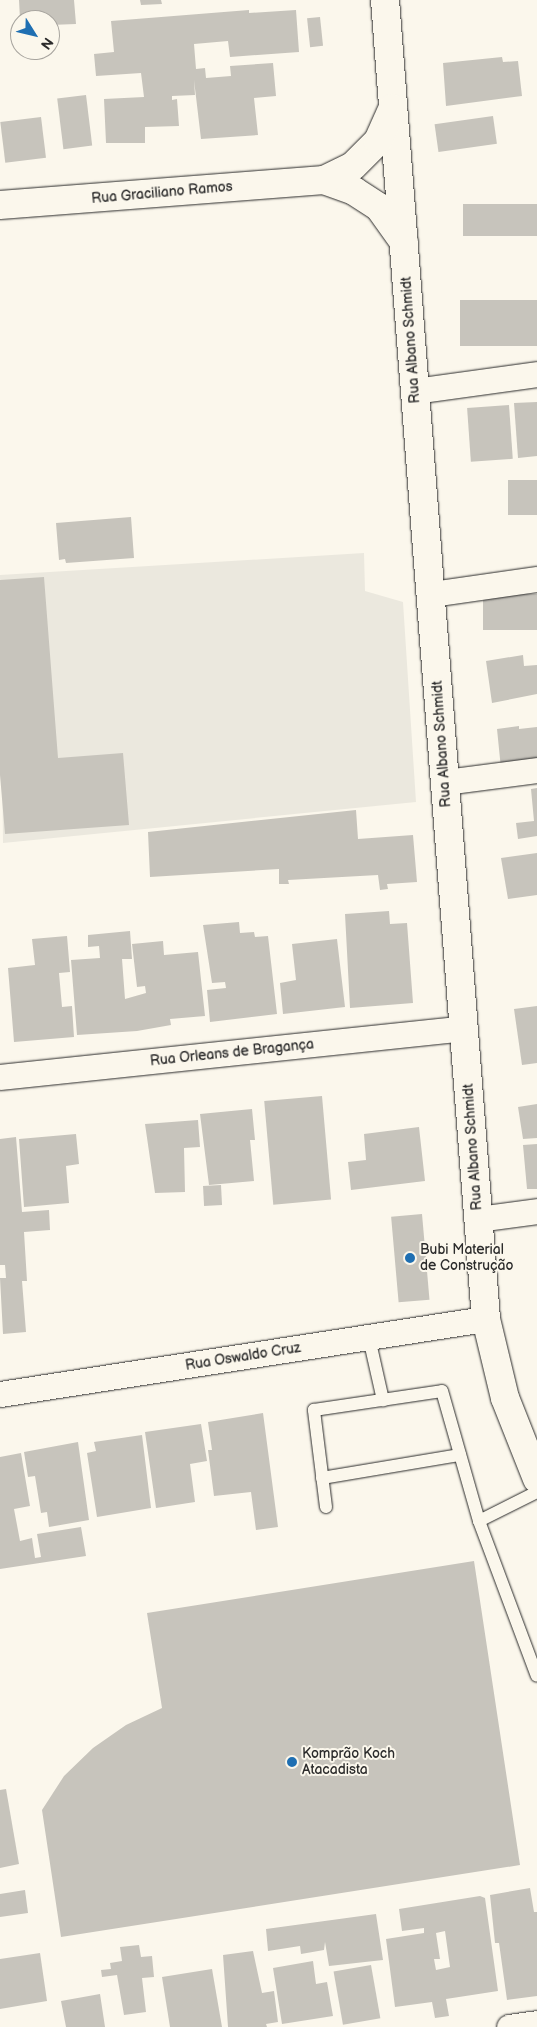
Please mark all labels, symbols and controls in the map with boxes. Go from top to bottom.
north arrow [10,10,60,60]
text: N [37,34,57,53]
street label: Rua Graciliano Ramos [91,178,233,208]
street label: Rua Albano Schmidt [398,276,424,404]
street label: Rua Albano Schmidt [429,680,455,808]
street label: Rua Orleans de Bragança [149,1036,315,1070]
street label: Rua Albano Schmidt [460,1083,486,1211]
place label: Bubi Material de Construção [420,1242,513,1274]
marker: Bubi Material de Construção [404,1252,416,1264]
street label: Rua Oswaldo Cruz [184,1340,302,1374]
place label: Komprão Koch Atacadista [302,1746,395,1778]
marker: Komprão Koch Atacadista [286,1756,298,1768]

